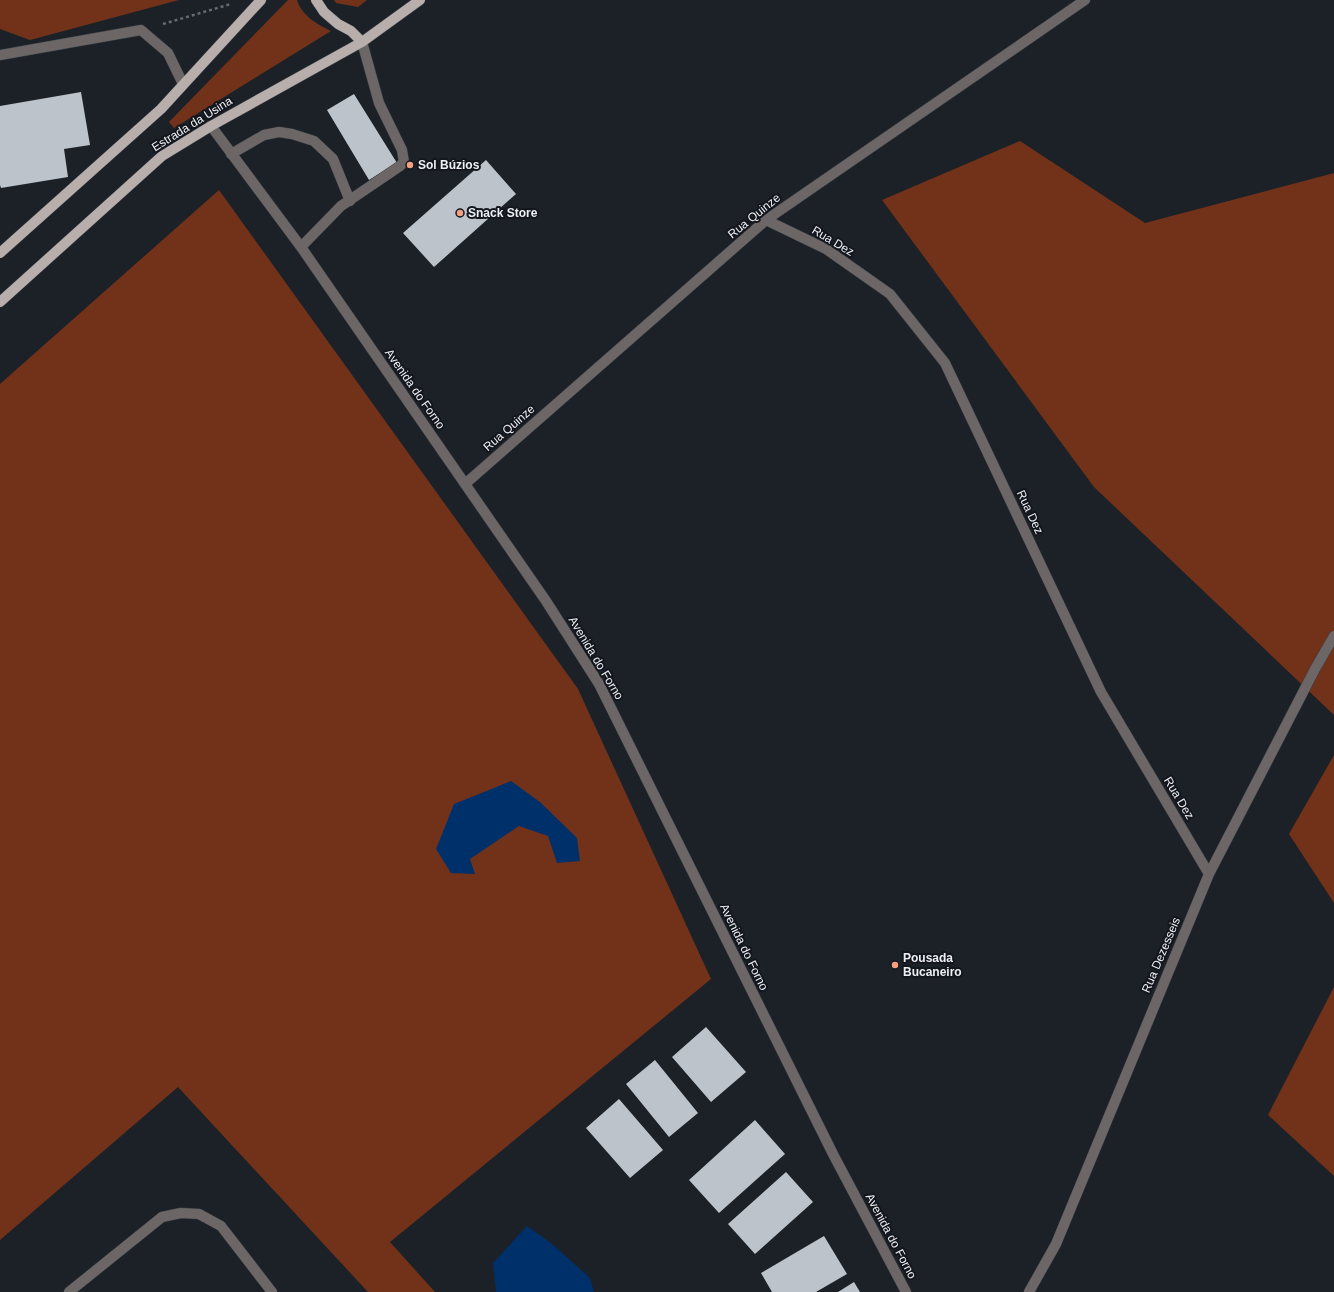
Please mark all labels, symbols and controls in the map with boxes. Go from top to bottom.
street label: Estrada da Usina [149,94,235,154]
place label: Sol Búzios [418,158,480,172]
marker: Sol Búzios [405,160,415,170]
street label: Rua Quinze [725,190,783,241]
place label: Snack Store [468,206,538,220]
marker: Snack Store [455,208,465,218]
street label: Rua Dez [809,223,857,259]
street label: Avenida do Forno [382,346,448,432]
street label: Rua Quinze [480,402,538,454]
street label: Rua Dez [1014,488,1046,536]
street label: Avenida do Forno [566,614,627,702]
street label: Rua Dez [1161,774,1197,822]
street label: Avenida do Forno [717,901,771,993]
street label: Rua Dezesseis [1139,915,1183,995]
place label: Pousada Bucaneiro [903,951,962,979]
marker: Pousada Bucaneiro [890,960,900,970]
street label: Avenida do Forno [863,1191,920,1281]

